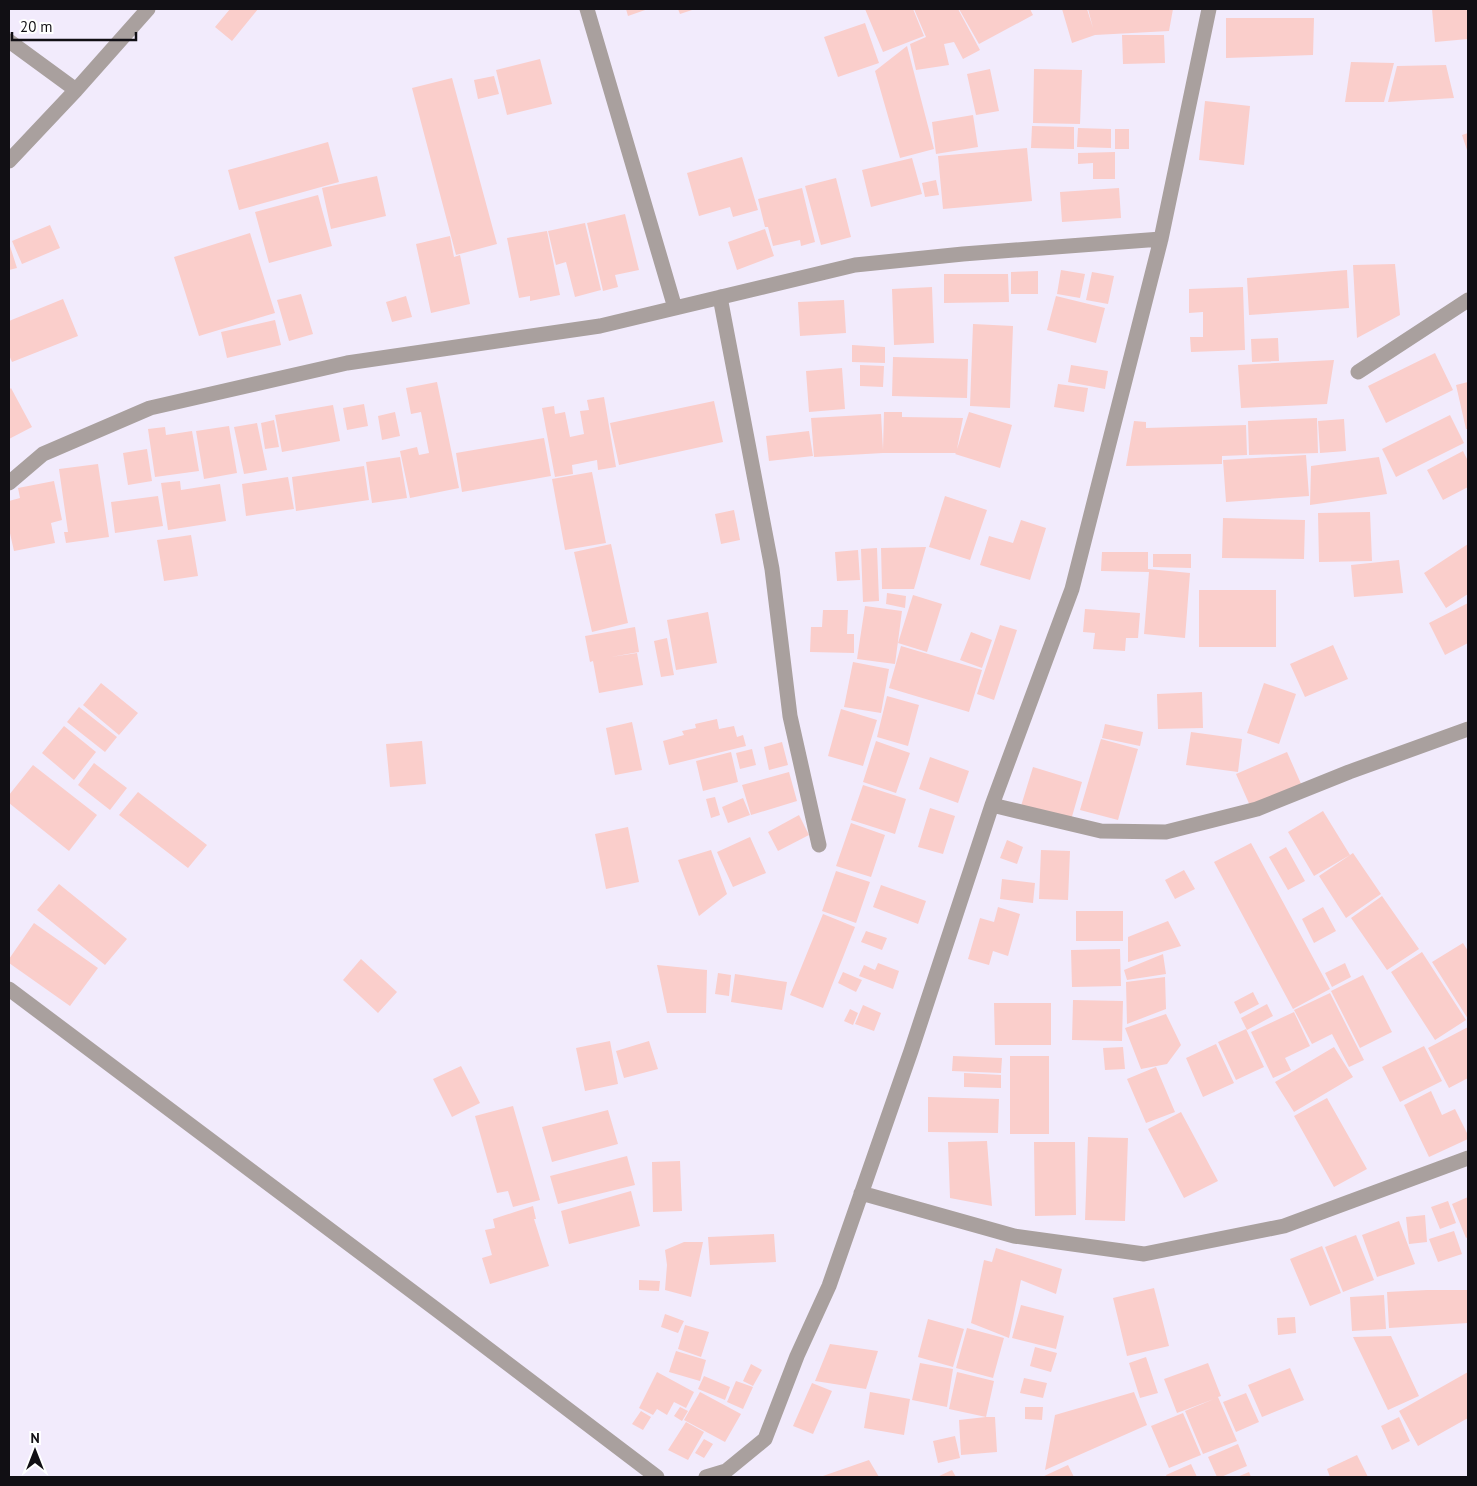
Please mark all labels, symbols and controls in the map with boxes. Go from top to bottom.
scale bar [12,10,136,42]
text: 20 m [20,17,53,36]
north arrow [10,1426,60,1476]
text: N [30,1429,40,1447]

